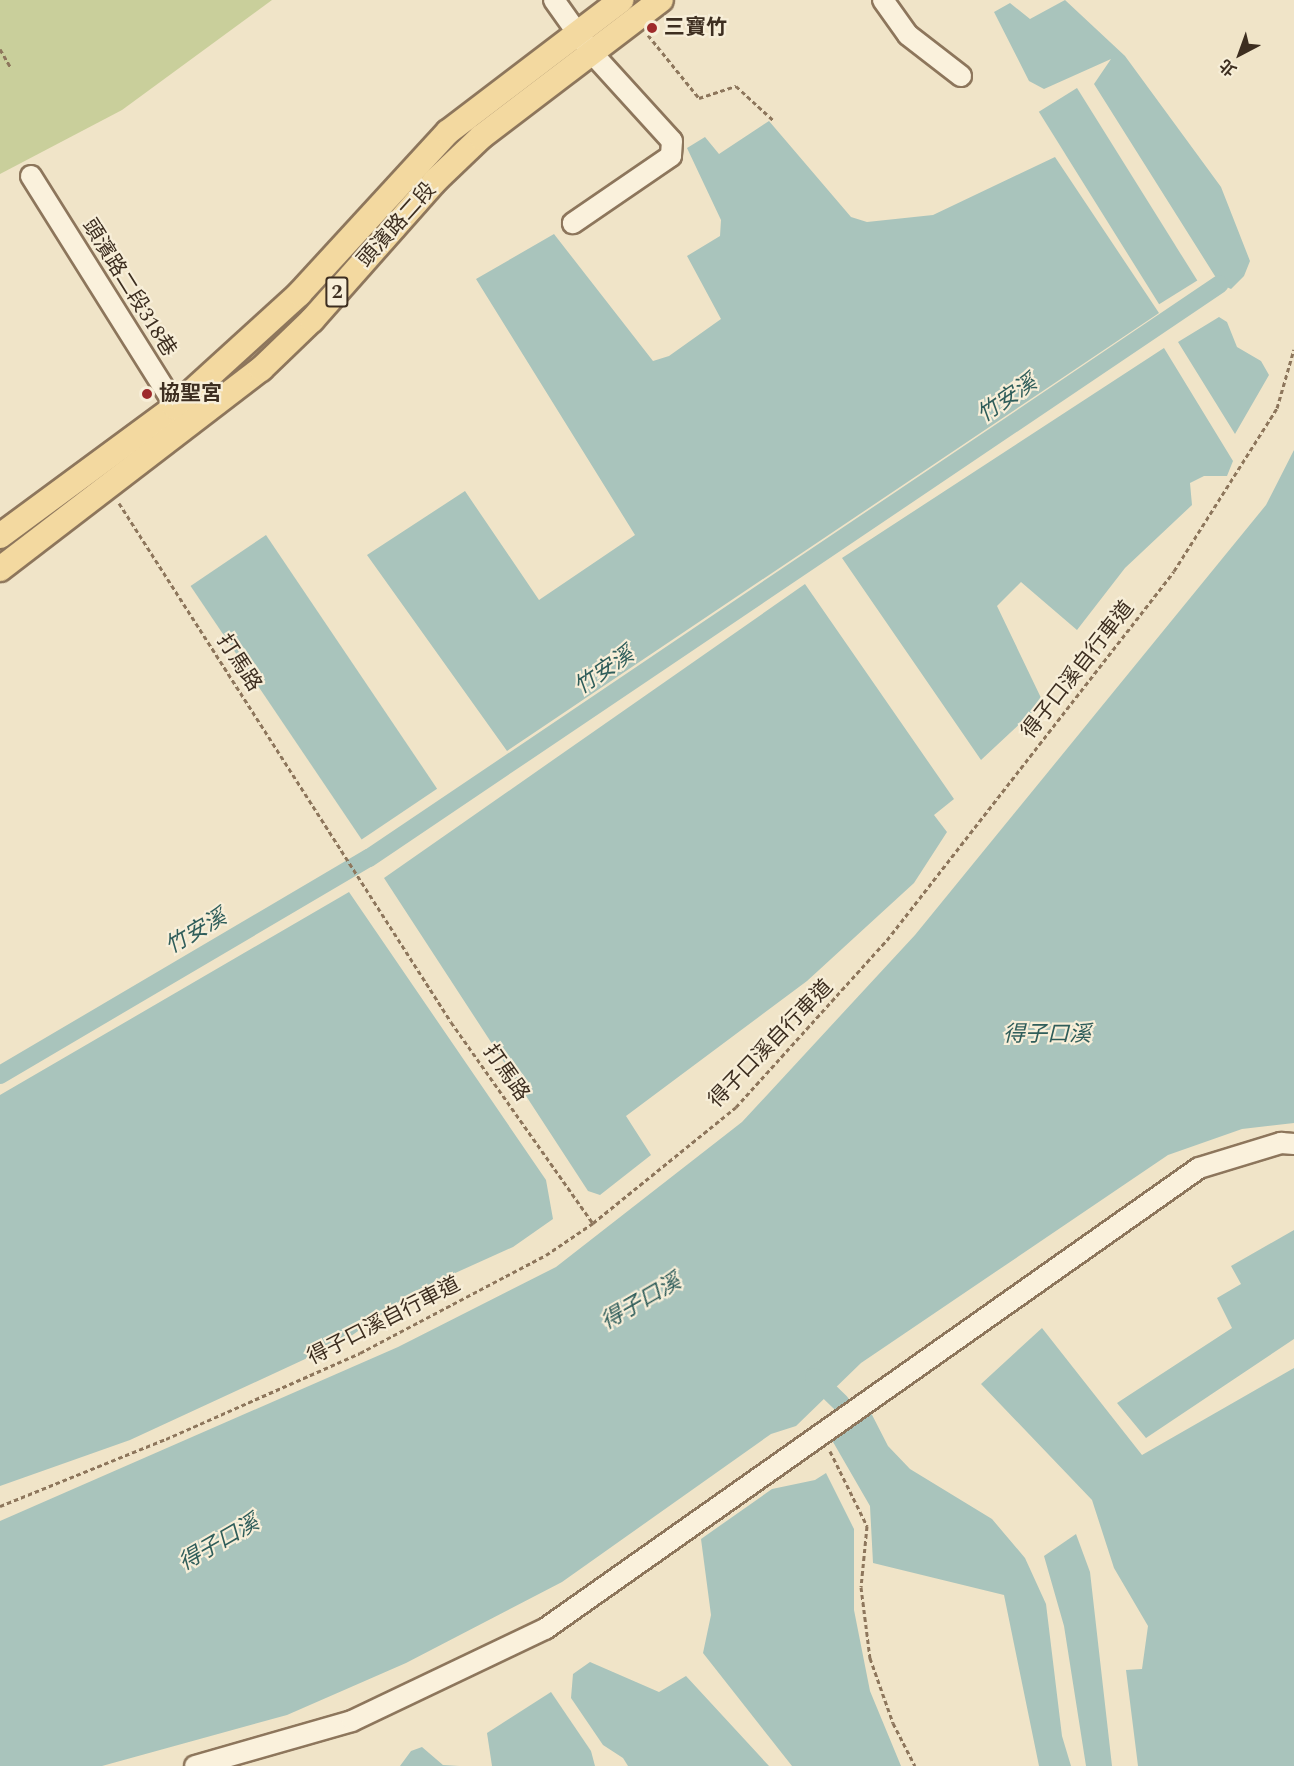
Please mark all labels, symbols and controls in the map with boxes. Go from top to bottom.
place label: 三寶竹 [664,15,727,41]
marker: 三寶竹 [645,21,659,35]
north arrow [1210,24,1270,84]
text: 北 [1214,53,1242,82]
street label: 頭濱路二段 [353,178,441,272]
street label: 頭濱路二段318巷 [77,215,181,361]
road number: 2 [325,275,349,309]
water label: 竹安溪 [972,370,1042,428]
place label: 協聖宮 [159,381,222,407]
marker: 協聖宮 [140,387,154,401]
street label: 得子口溪自行車道 [1016,596,1140,744]
street label: 打馬路 [211,630,267,696]
water label: 竹安溪 [569,642,639,700]
water label: 竹安溪 [161,904,231,960]
street label: 得子口溪自行車道 [704,975,838,1113]
water label: 得子口溪 [1003,1022,1091,1048]
street label: 打馬路 [478,1040,534,1106]
water label: 得子口溪 [596,1269,686,1335]
street label: 得子口溪自行車道 [303,1272,465,1370]
water label: 得子口溪 [174,1510,264,1576]

